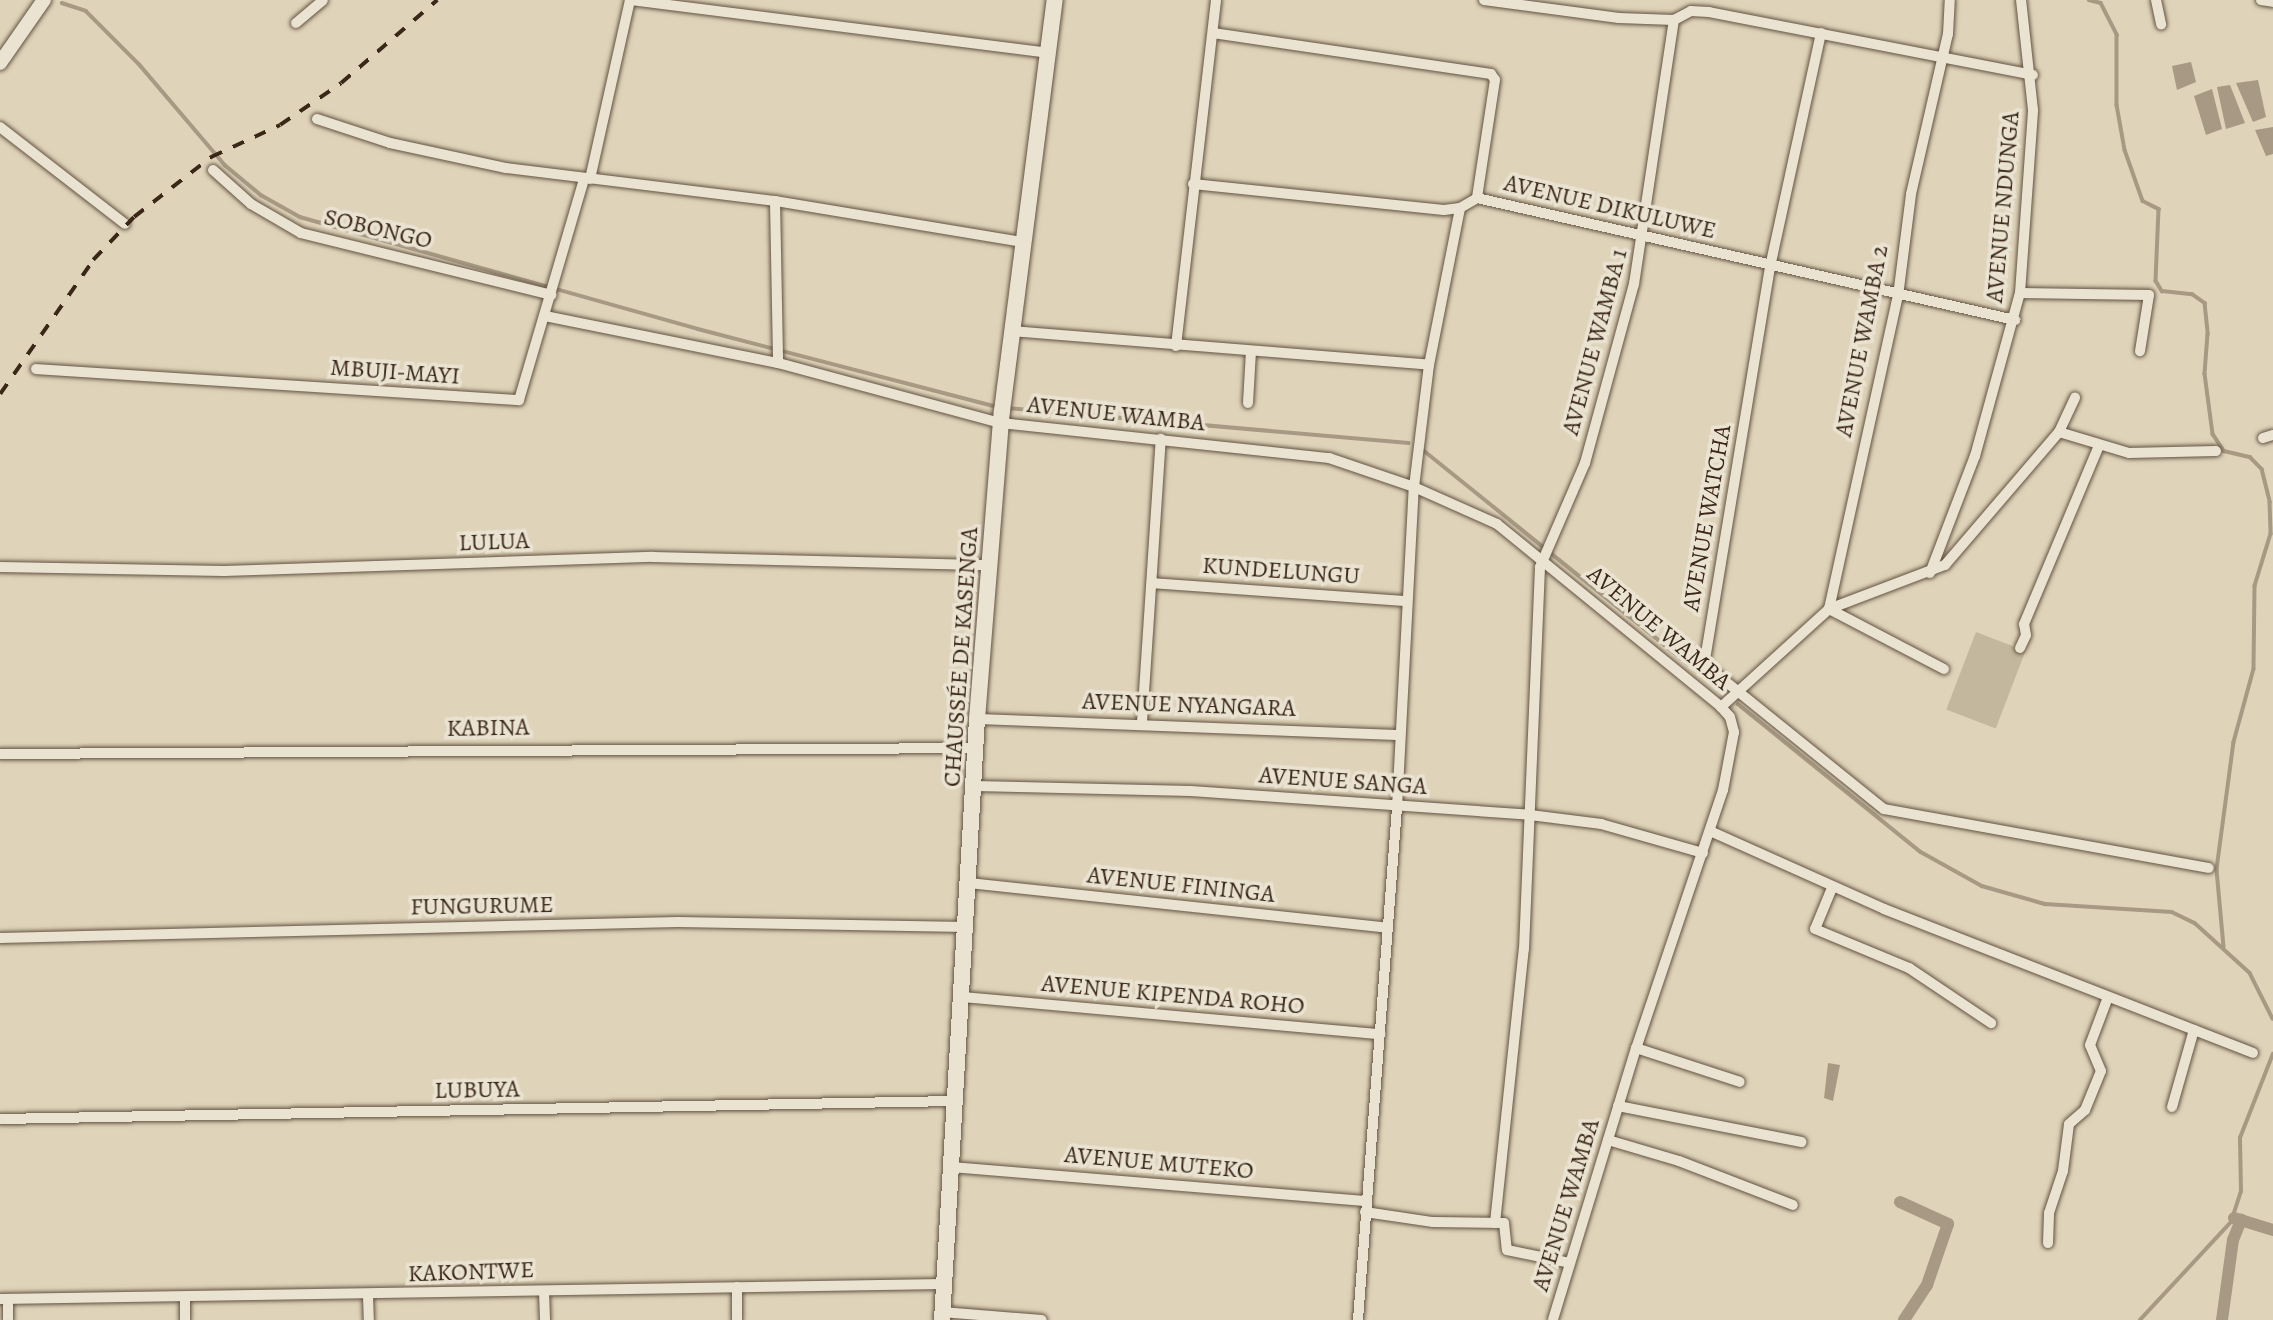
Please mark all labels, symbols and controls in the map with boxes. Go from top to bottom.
street label: AVENUE NDUNGA [1980,110,2026,304]
street label: AVENUE DIKULUWE [1501,169,1719,245]
street label: SOBONGO [321,203,435,255]
street label: AVENUE WAMBA 2 [1829,243,1895,439]
street label: AVENUE WAMBA 1 [1556,246,1634,438]
street label: MBUJI-MAYI [329,353,461,391]
street label: AVENUE WAMBA [1026,390,1206,438]
street label: AVENUE WATCHA [1676,423,1738,613]
street label: LULUA [458,526,530,558]
street label: CHAUSSÉE DE KASENGA [938,526,984,788]
street label: KUNDELUNGU [1201,551,1361,591]
street label: AVENUE WAMBA [1581,560,1737,696]
street label: AVENUE NYANGARA [1082,687,1296,723]
street label: KABINA [446,713,530,743]
street label: AVENUE SANGA [1258,761,1428,801]
street label: AVENUE FININGA [1086,861,1276,909]
street label: FUNGURUME [410,890,554,922]
street label: AVENUE KIPENDA ROHO [1040,969,1306,1021]
street label: LUBUYA [434,1075,520,1105]
street label: AVENUE WAMBA [1526,1115,1606,1295]
street label: AVENUE MUTEKO [1063,1140,1255,1186]
street label: KAKONTWE [407,1255,535,1289]

